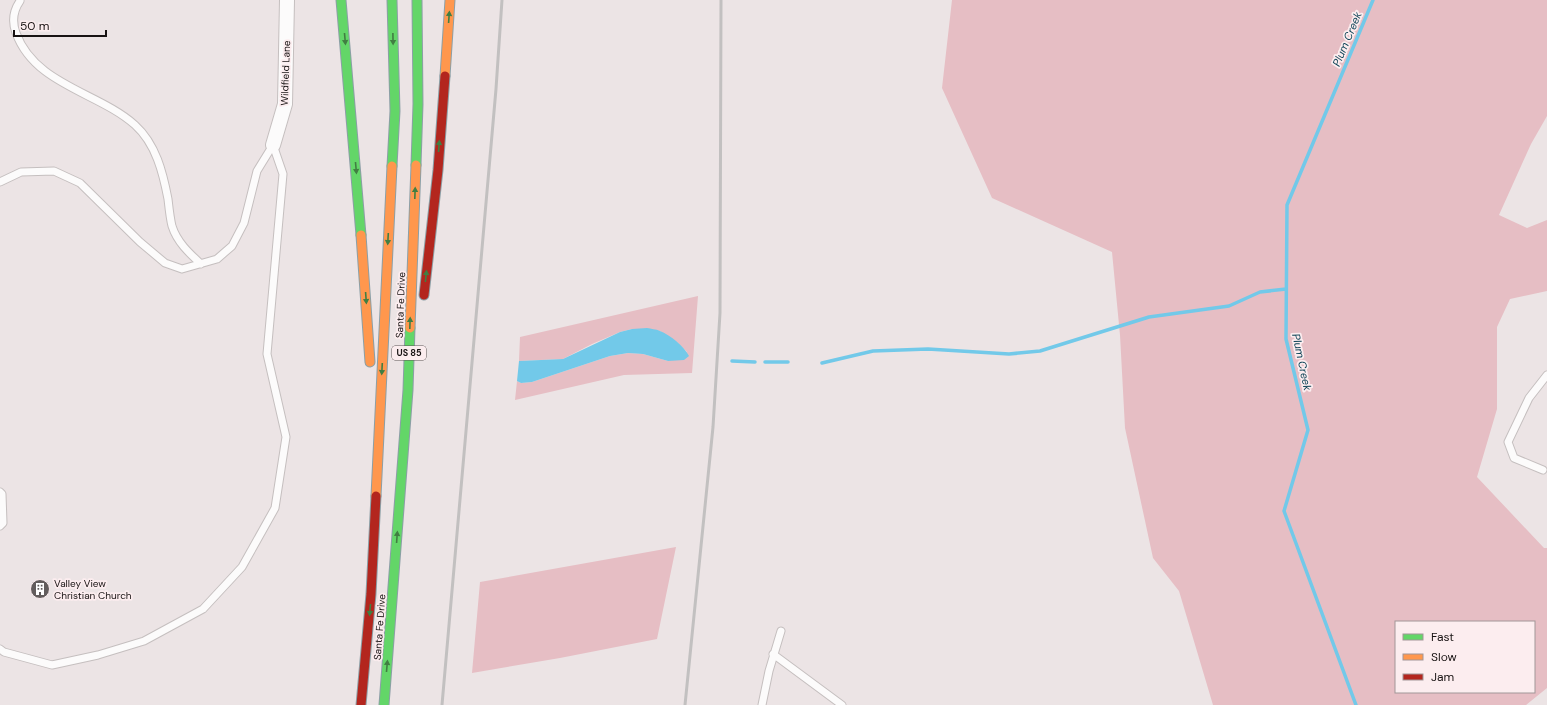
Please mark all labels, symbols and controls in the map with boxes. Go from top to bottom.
water label: Plum Creek [1329,9,1365,68]
one-way arrow [445,11,452,23]
scale bar [14,12,106,38]
text: 50 m [20,18,49,34]
one-way arrow [341,33,348,45]
one-way arrow [390,33,396,46]
street label: Wildfield Lane [278,40,293,106]
one-way arrow [436,140,443,152]
one-way arrow [353,162,359,174]
one-way arrow [411,187,418,199]
one-way arrow [385,233,392,245]
one-way arrow [423,270,430,282]
street label: Santa Fe Drive [393,271,408,338]
one-way arrow [362,292,369,304]
one-way arrow [407,316,413,329]
water label: Plum Creek [1289,332,1315,392]
road number: US 85 [392,346,426,360]
one-way arrow [379,363,385,376]
one-way arrow [393,530,400,543]
place label: Valley View Christian Church [54,577,132,602]
building icon: Valley View Christian Church [29,578,51,600]
street label: Santa Fe Drive [371,593,388,660]
one-way arrow [366,604,373,616]
legend [1395,621,1535,693]
text: Fast [1431,629,1454,645]
text: Slow [1431,649,1457,665]
one-way arrow [383,660,390,672]
text: Jam [1431,669,1454,685]

